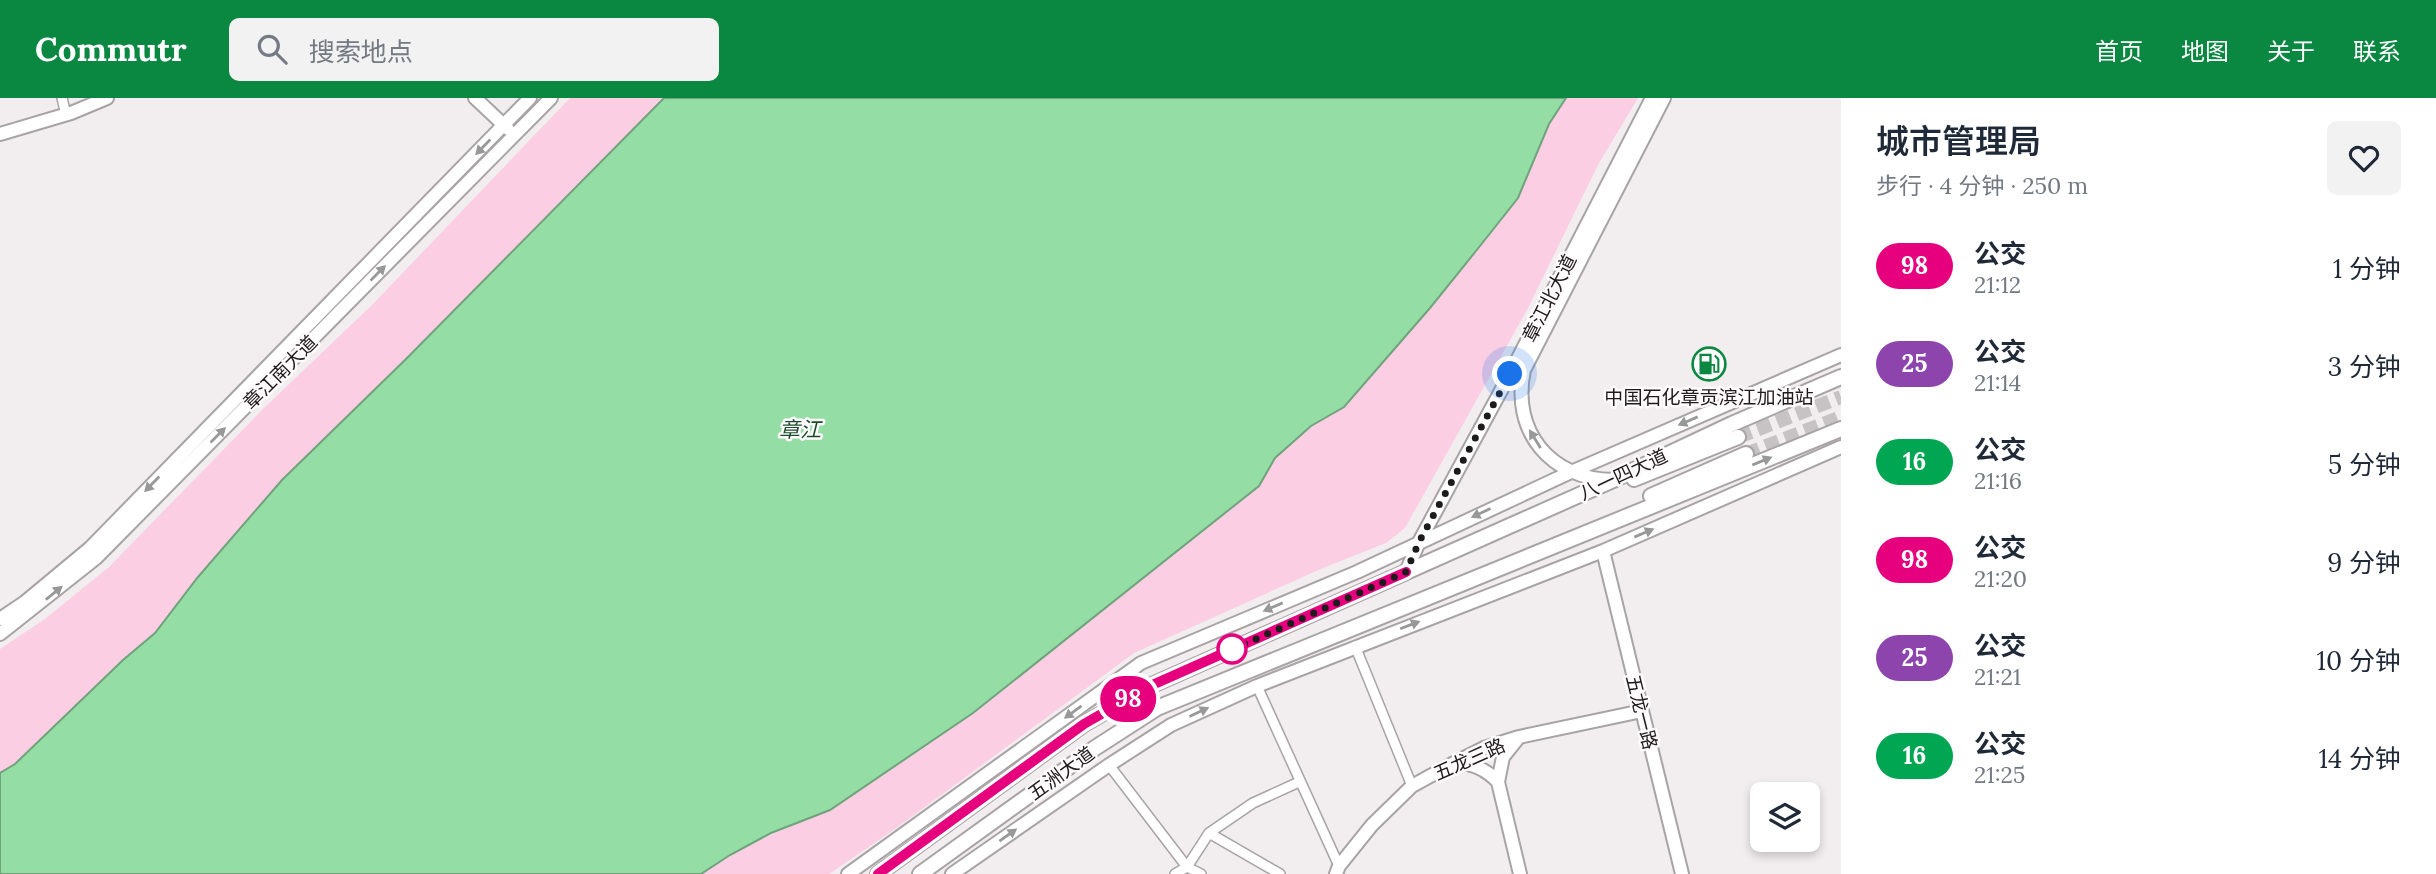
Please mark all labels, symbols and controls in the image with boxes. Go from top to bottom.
search box [229,18,719,81]
text: Commutr [35,28,187,70]
icon: search [253,30,291,68]
text: 搜索地点 [309,35,413,68]
text: 首页 [2095,36,2143,67]
text: 地图 [2181,36,2229,67]
text: 关于 [2267,36,2315,67]
text: 联系 [2353,36,2401,67]
text: 城市管理局 [1876,120,2041,162]
button: heart [2327,121,2401,195]
one-way arrow [475,138,491,155]
text: 步行 · 4 分钟 · 250 m [1876,171,2088,200]
text: 公交 [1974,237,2026,270]
street label: 章江北大道 [1517,250,1581,346]
text: 98 [1901,250,1928,281]
text: 1 分钟 [2333,252,2401,285]
one-way arrow [369,265,386,282]
text: 21:12 [1974,270,2021,299]
street label: 章江南大道 [238,330,322,414]
text: 公交 [1974,335,2026,368]
fuel station icon: 中国石化章贡滨江加油站 [1690,345,1728,383]
text: 25 [1902,348,1927,379]
text: 3 分钟 [2328,350,2401,383]
your location [1492,356,1527,391]
text: 21:14 [1974,368,2021,397]
place label: 中国石化章贡滨江加油站 [1604,385,1814,409]
water label: 章江 [779,416,823,443]
one-way arrow [1678,416,1699,427]
one-way arrow [210,427,226,443]
one-way arrow [1528,429,1541,449]
text: 公交 [1974,433,2026,466]
street label: 八一四大道 [1575,443,1671,505]
text: 16 [1903,446,1926,477]
text: 5 分钟 [2328,448,2401,481]
one-way arrow [1751,456,1772,467]
text: 21:16 [1974,466,2022,495]
one-way arrow [144,475,160,492]
one-way arrow [1470,508,1491,519]
one-way arrow [1634,527,1654,539]
text: 公交 [1974,531,2026,564]
text: 98 [1901,544,1928,575]
text: 9 分钟 [2327,546,2401,579]
text: 21:20 [1974,564,2027,593]
one-way arrow [46,586,63,601]
one-way arrow [1263,602,1284,613]
one-way arrow [1399,620,1420,631]
text: 公交 [1974,629,2026,662]
unlabelled marker [1217,634,1247,664]
text: 25 [1902,642,1927,673]
text: 10 分钟 [2317,644,2401,677]
text: 21:21 [1974,662,2021,691]
street label: 五龙一路 [1621,672,1663,752]
line badge: 98 [1096,676,1160,722]
text: 98 [1114,683,1142,714]
one-way arrow [1064,705,1082,719]
one-way arrow [1189,706,1209,718]
text: 公交 [1974,727,2026,760]
street label: 五龙三路 [1429,733,1509,785]
text: 16 [1903,740,1926,771]
street label: 五洲大道 [1023,741,1099,805]
text: 14 分钟 [2319,742,2401,775]
text: 21:25 [1974,760,2025,789]
map controls [1750,782,1820,852]
button: layers [1750,782,1820,852]
one-way arrow [999,828,1017,842]

